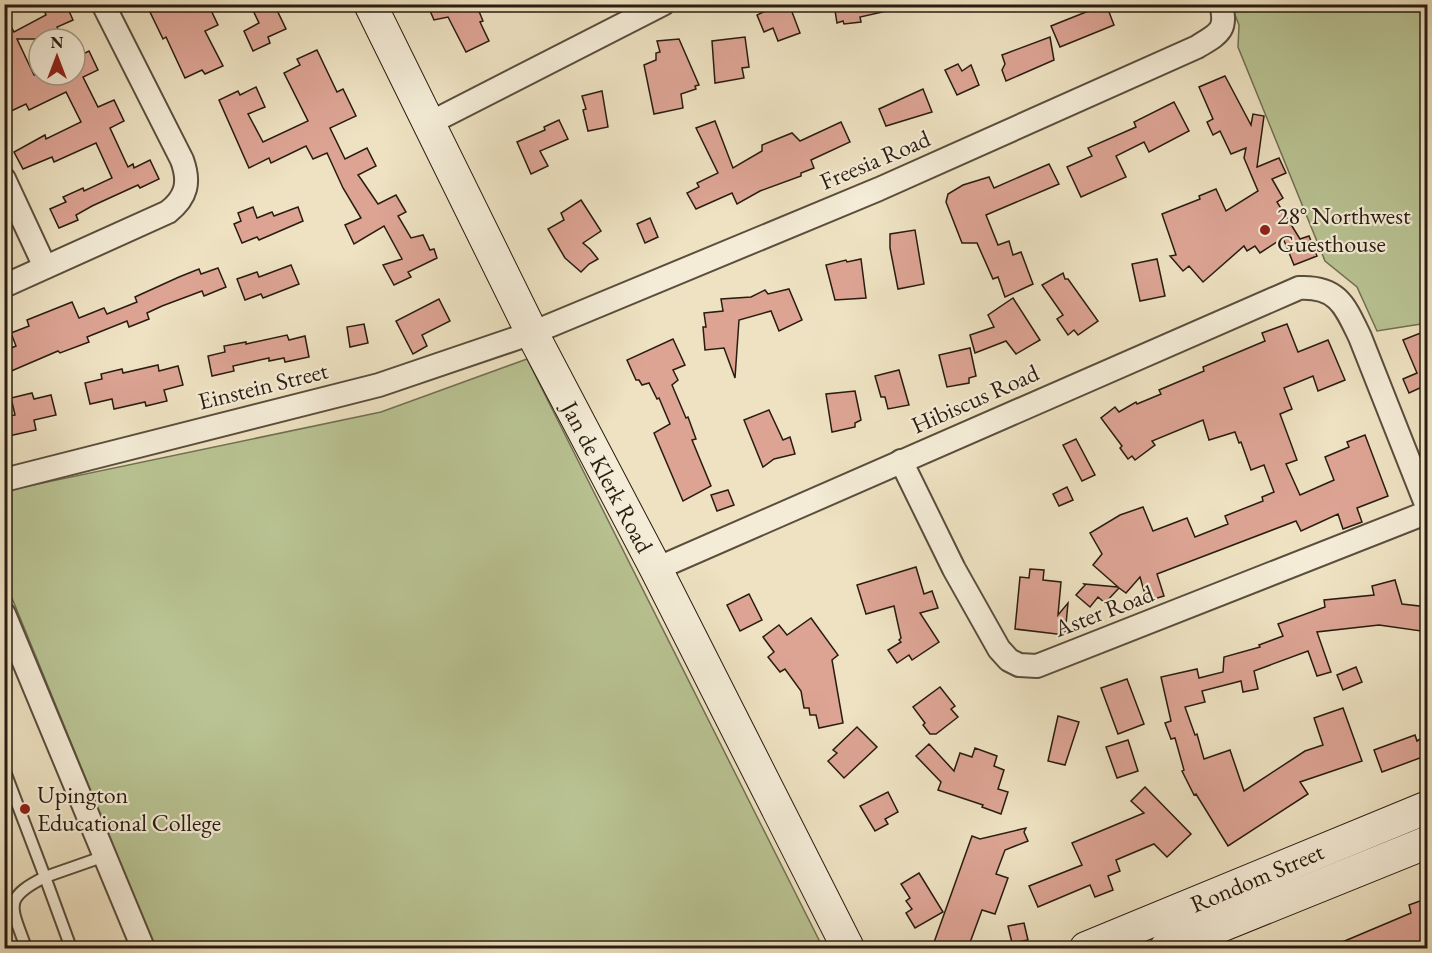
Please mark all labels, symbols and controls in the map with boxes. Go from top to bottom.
north arrow [27,27,87,87]
text: N [51,32,64,53]
street label: Freesia Road [815,122,936,197]
place label: 28° Northwest Guesthouse [1277,200,1411,259]
marker: 28° Northwest Guesthouse [1258,223,1272,237]
street label: Einstein Street [195,354,332,417]
street label: Hibiscus Road [906,356,1044,440]
street label: Jan de Klerk Road [554,394,661,559]
street label: Aster Road [1049,577,1159,644]
place label: Upington Educational College [37,779,221,838]
marker: Upington Educational College [18,802,32,816]
street label: Rondom Street [1185,835,1329,920]

